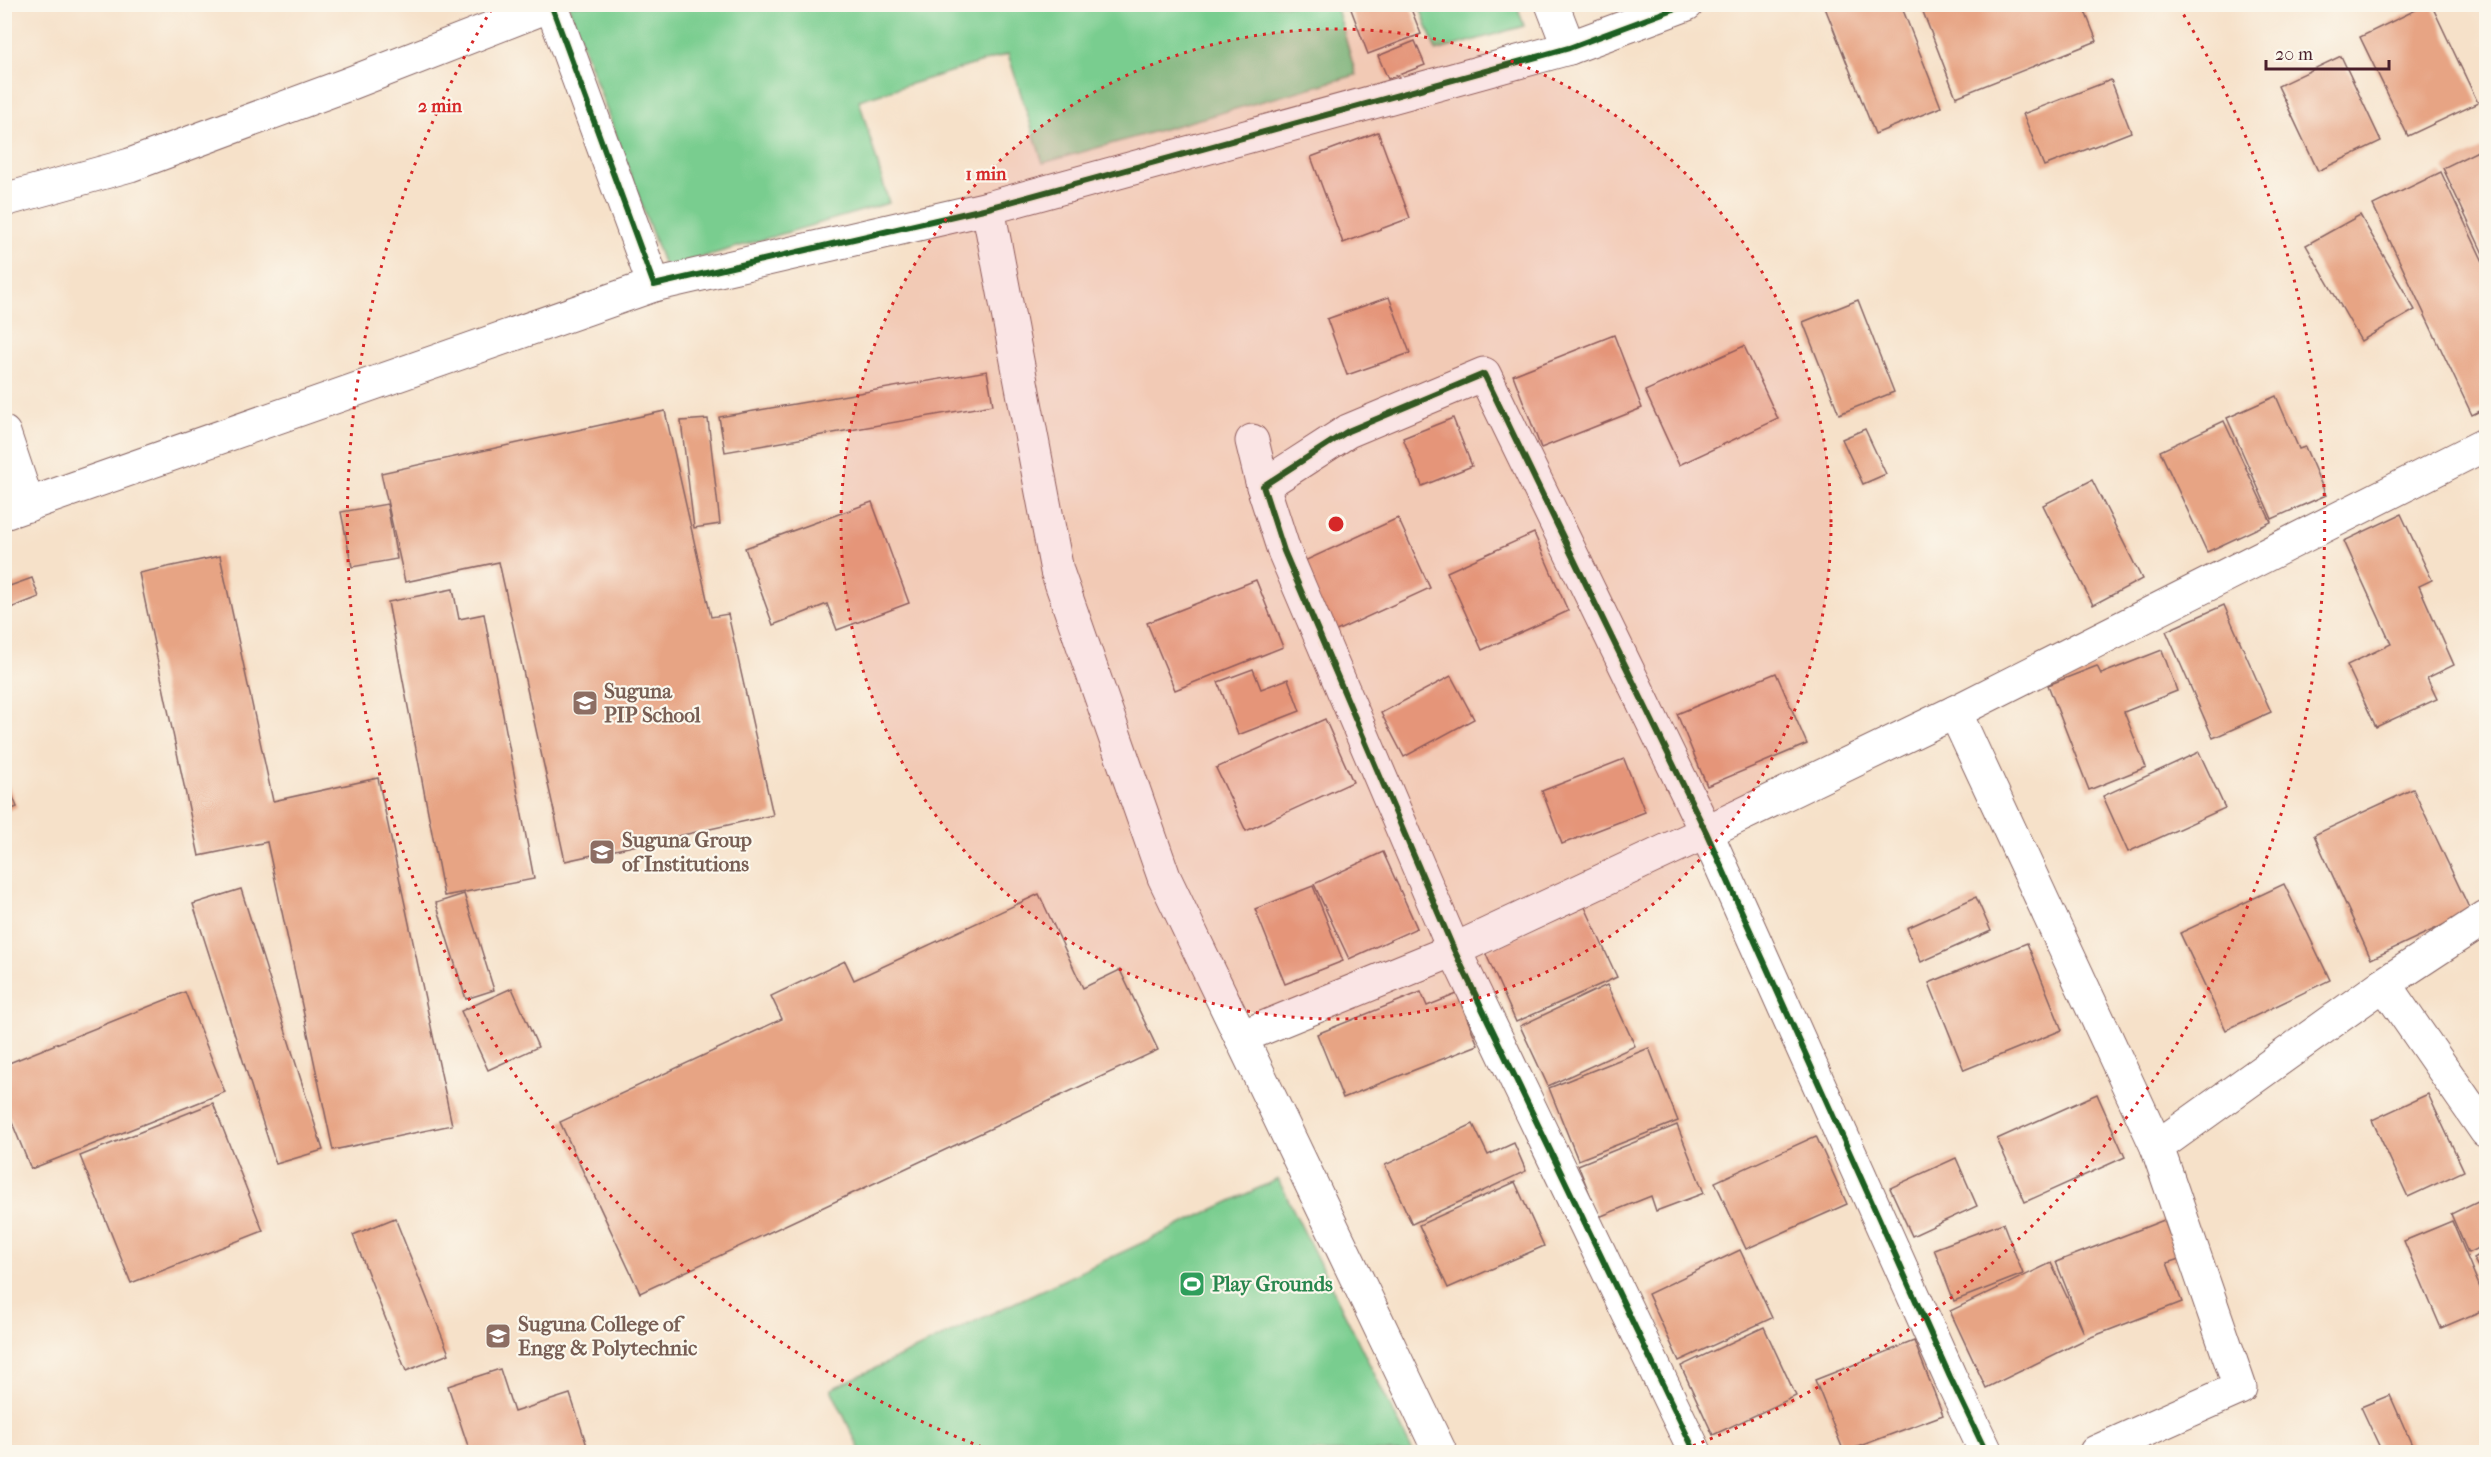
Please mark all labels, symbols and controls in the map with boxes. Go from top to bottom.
scale bar [2266,33,2389,71]
text: 20 m [2275,44,2313,65]
text: 2 min [418,96,462,117]
text: 1 min [965,164,1007,185]
centre of rings [1326,514,1346,534]
place label: Suguna PIP School [604,679,701,727]
school or university icon: Suguna PIP School [570,688,600,718]
place label: Suguna Group of Institutions [622,828,753,876]
school or university icon: Suguna Group of Institutions [587,837,617,867]
sports icon: Play Grounds [1177,1269,1207,1299]
place label: Play Grounds [1212,1272,1333,1296]
place label: Suguna College of Engg & Polytechnic [518,1312,697,1360]
school or university icon: Suguna College of Engg & Polytechnic [483,1321,513,1351]

